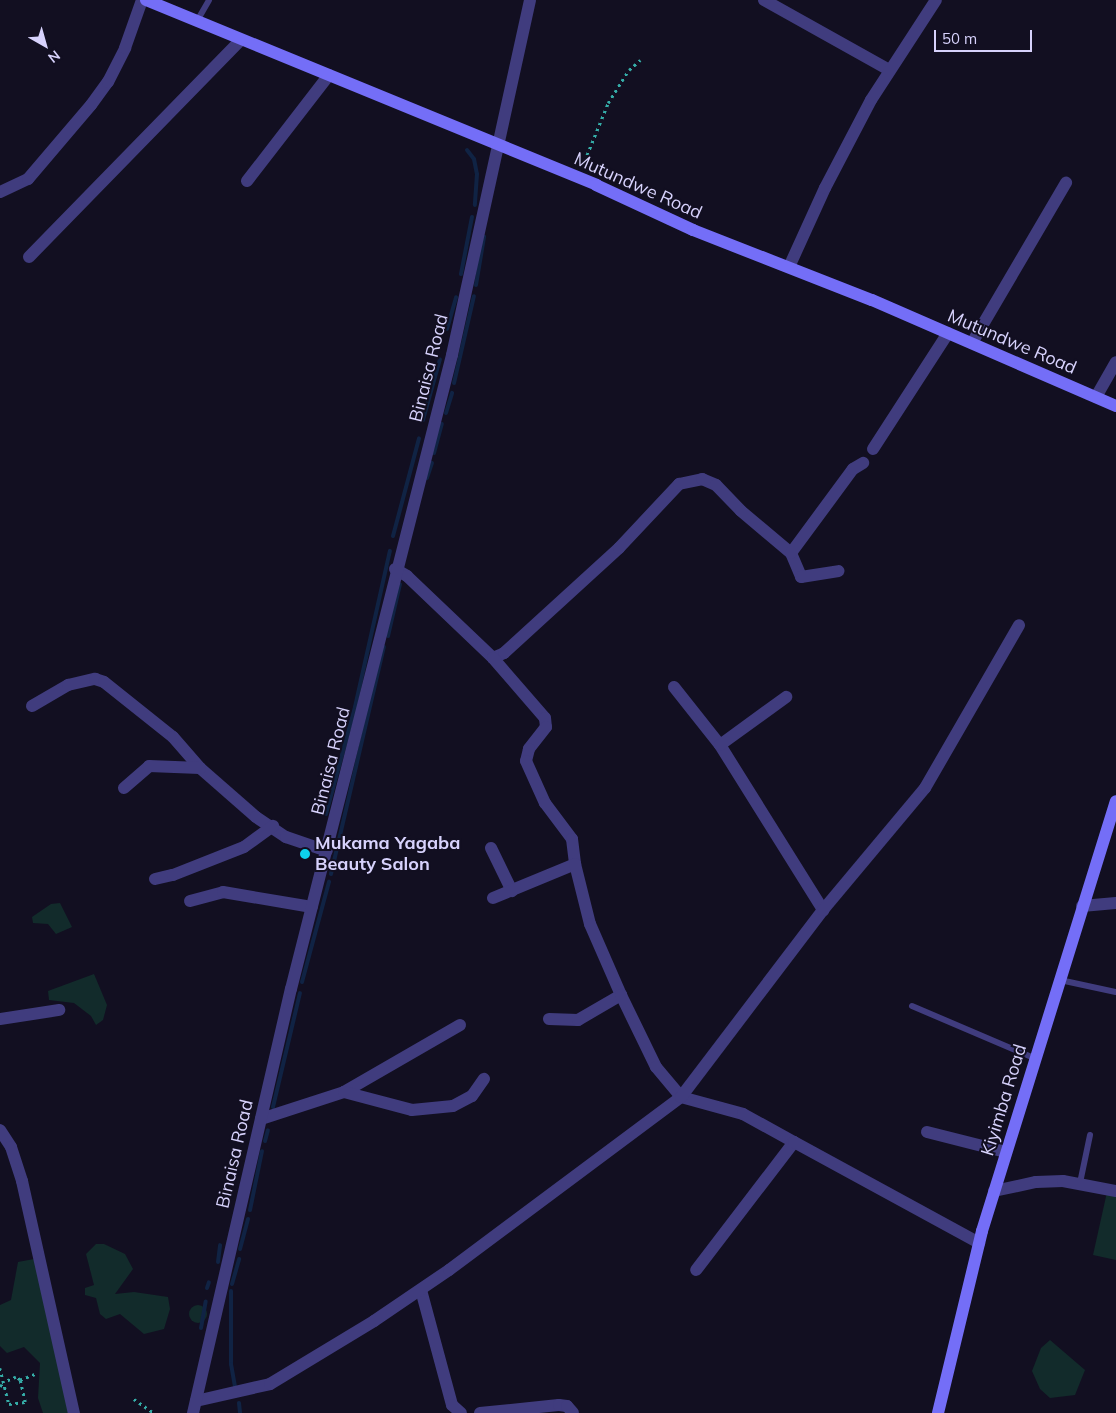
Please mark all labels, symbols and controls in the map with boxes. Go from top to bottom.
north arrow [20,20,70,70]
scale bar [936,20,1034,52]
text: 50 m [942,29,977,48]
text: N [45,46,64,67]
street label: Mutundwe Road [571,148,705,224]
street label: Mutundwe Road [944,305,1080,379]
street label: Binaisa Road [405,312,453,424]
street label: Binaisa Road [307,705,355,817]
place label: Mukama Yagaba Beauty Salon [315,833,460,876]
marker: Mukama Yagaba Beauty Salon [299,848,311,860]
street label: Kiyimba Road [977,1041,1031,1159]
street label: Binaisa Road [212,1098,258,1210]

